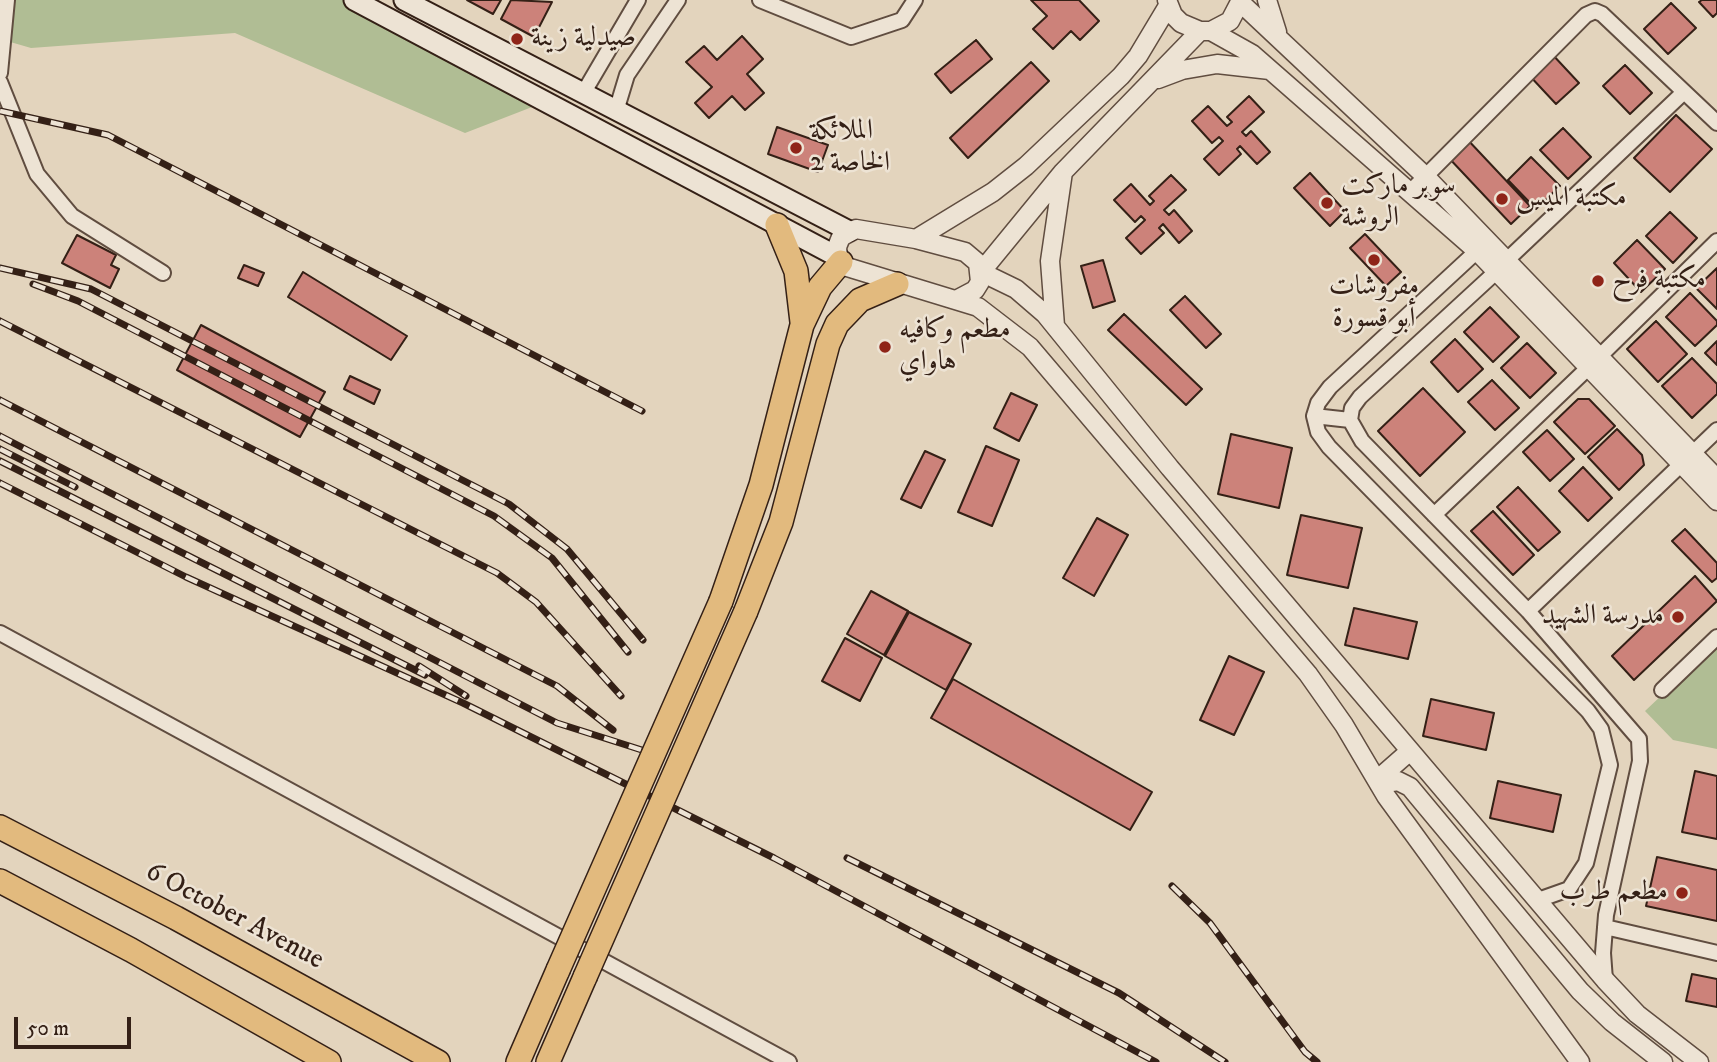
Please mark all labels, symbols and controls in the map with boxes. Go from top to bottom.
place label: صيدلية زينة [531,22,636,56]
marker: صيدلية زينة [509,31,525,47]
place label: الملائكة الخاصة 2 [810,115,890,181]
marker: الملائكة الخاصة 2 [788,140,804,156]
place label: سوبر ماركت الروشة [1341,170,1456,236]
place label: مكتبة الميس [1516,182,1627,216]
marker: مكتبة الميس [1494,191,1510,207]
marker: سوبر ماركت الروشة [1319,195,1335,211]
marker: مفروشات أبو قسورة [1366,252,1382,268]
place label: مكتبة فرح [1612,264,1706,298]
place label: مفروشات أبو قسورة [1329,271,1419,337]
marker: مكتبة فرح [1590,273,1606,289]
place label: مطعم وكافيه هاواي [899,314,1011,380]
marker: مطعم وكافيه هاواي [877,339,893,355]
place label: مدرسة الشهيد [1542,600,1664,634]
marker: مدرسة الشهيد [1670,609,1686,625]
street label: 6 October Avenue [139,856,329,978]
place label: مطعم طرب [1559,876,1668,910]
marker: مطعم طرب [1674,885,1690,901]
scale bar [18,1002,135,1046]
text: 50 m [27,1016,69,1042]

